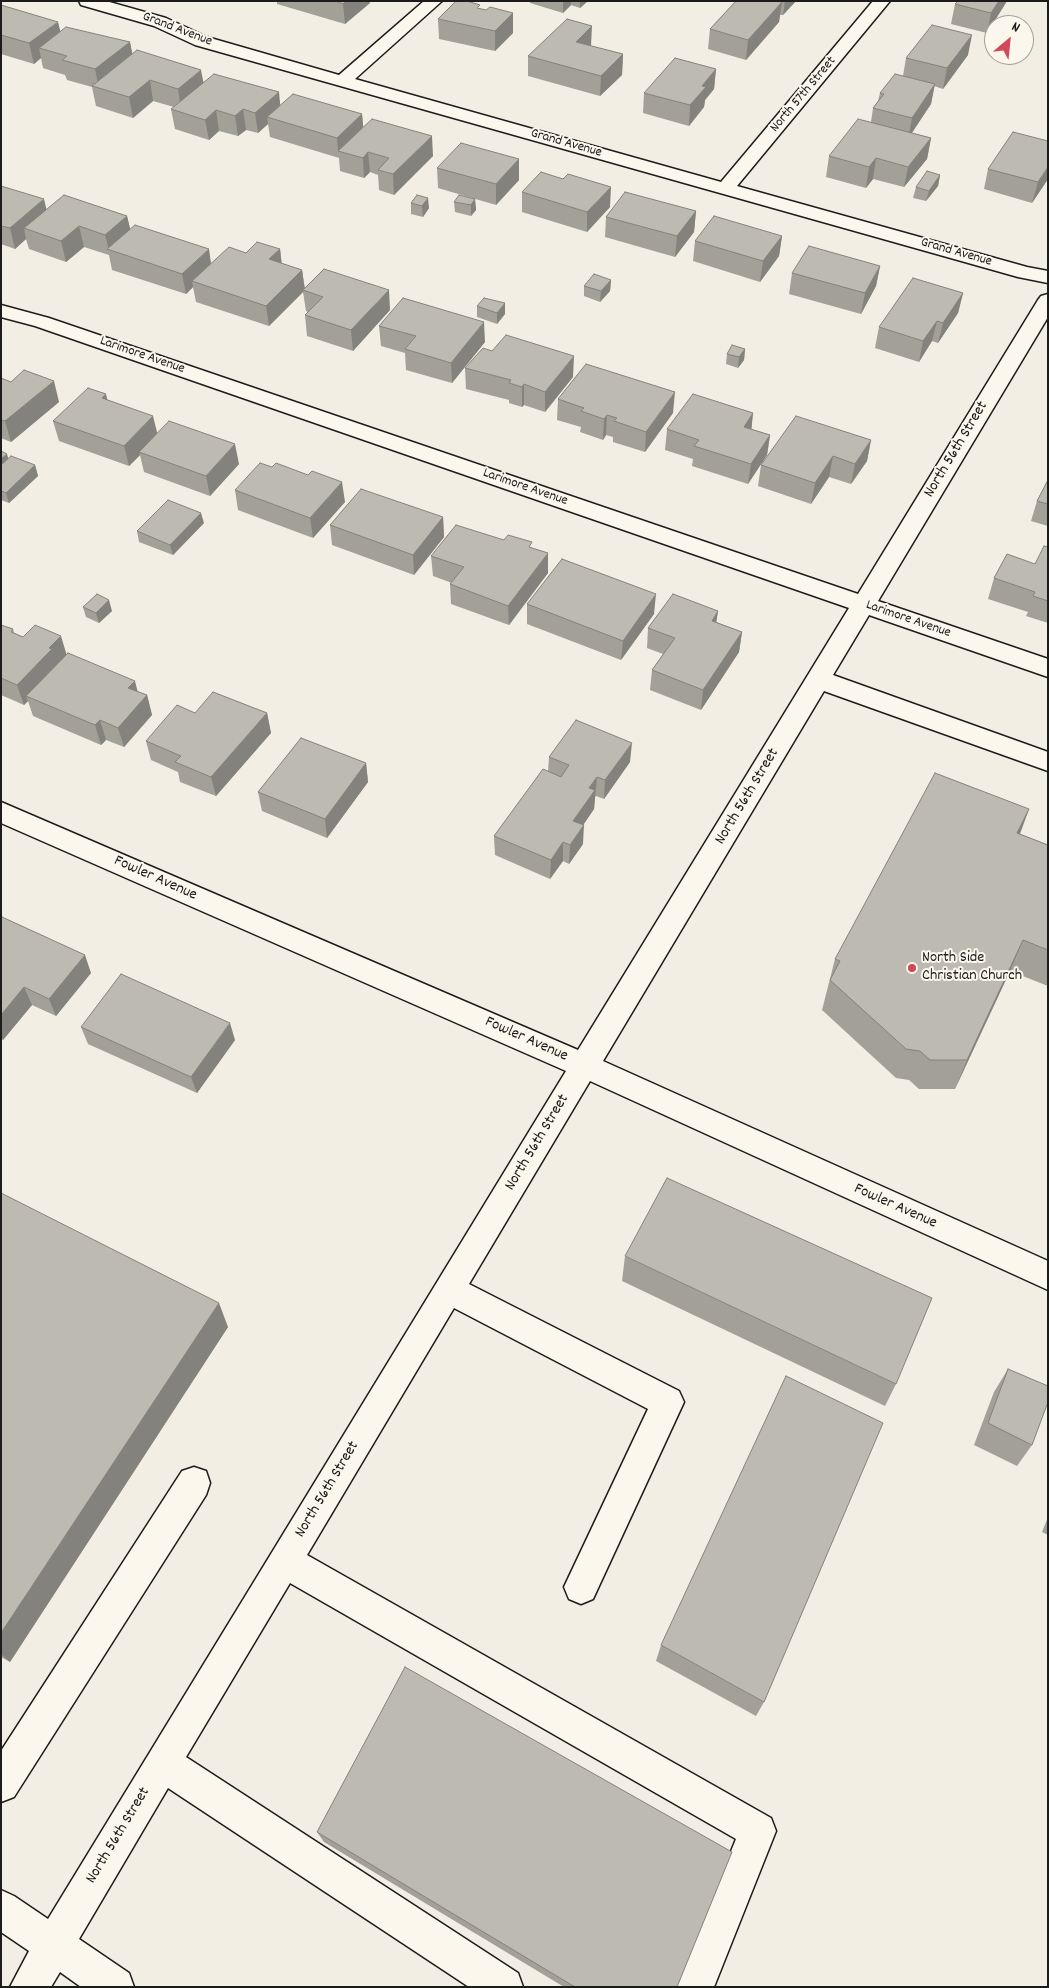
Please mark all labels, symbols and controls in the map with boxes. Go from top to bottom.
street label: Grand Avenue [140,9,214,51]
north arrow [984,15,1034,65]
text: N [1008,17,1023,38]
street label: North 57th Street [767,54,841,136]
street label: Grand Avenue [528,126,604,162]
street label: Grand Avenue [918,235,994,271]
street label: Larimore Avenue [97,334,187,378]
street label: North 56th Street [921,398,993,502]
street label: Larimore Avenue [480,466,570,510]
street label: Larimore Avenue [863,598,953,642]
street label: North 56th Street [712,745,784,849]
street label: Fowler Avenue [111,852,199,906]
place label: North Side Christian Church [922,949,1022,987]
marker: North Side Christian Church [906,962,918,974]
street label: Fowler Avenue [482,1013,570,1067]
street label: North 56th Street [502,1091,574,1195]
street label: Fowler Avenue [851,1180,939,1234]
street label: North 56th Street [292,1438,364,1542]
street label: North 56th Street [83,1784,155,1888]

